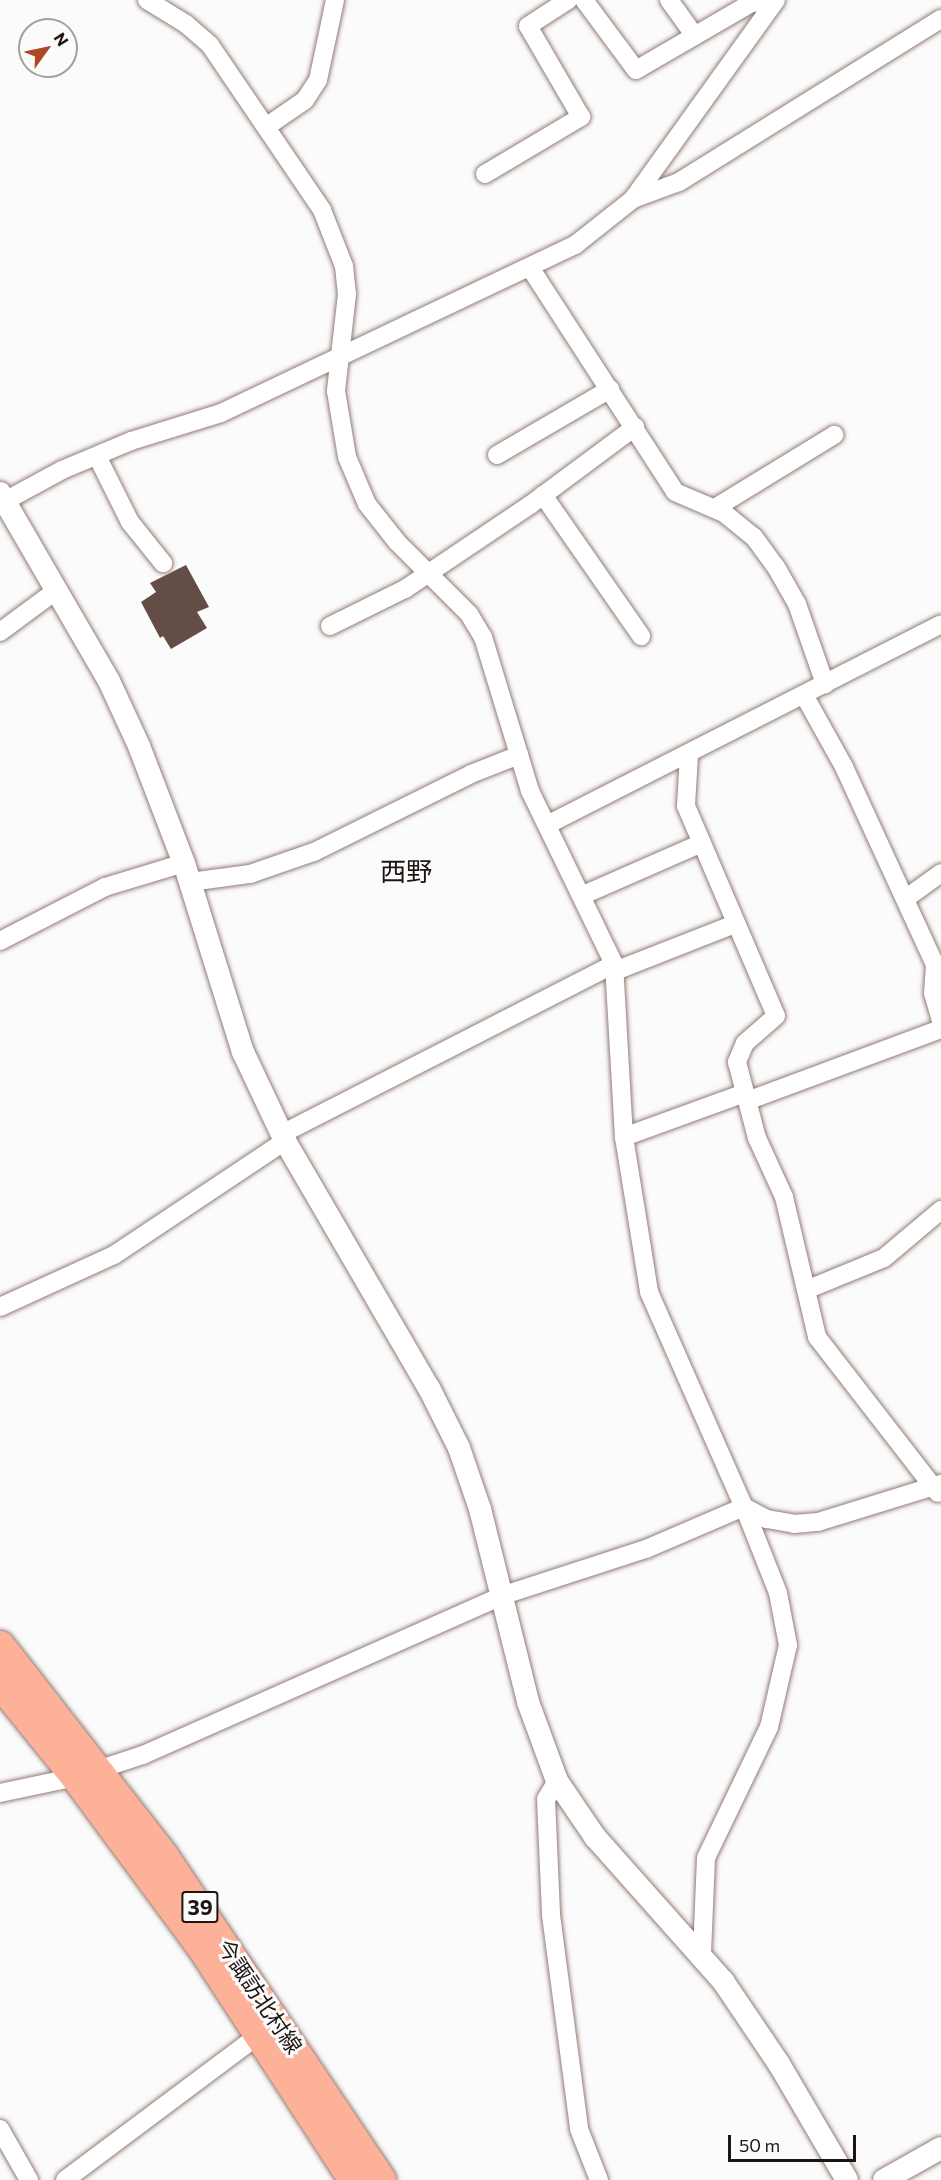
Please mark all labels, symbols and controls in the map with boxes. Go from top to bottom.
north arrow [18,18,78,78]
text: N [51,29,73,49]
district label: 西野 [380,855,432,887]
road number: 39 [180,1889,220,1925]
street label: 今諏訪北村線 [212,1934,308,2058]
scale bar [731,2123,858,2161]
text: 50 m [739,2134,780,2156]

